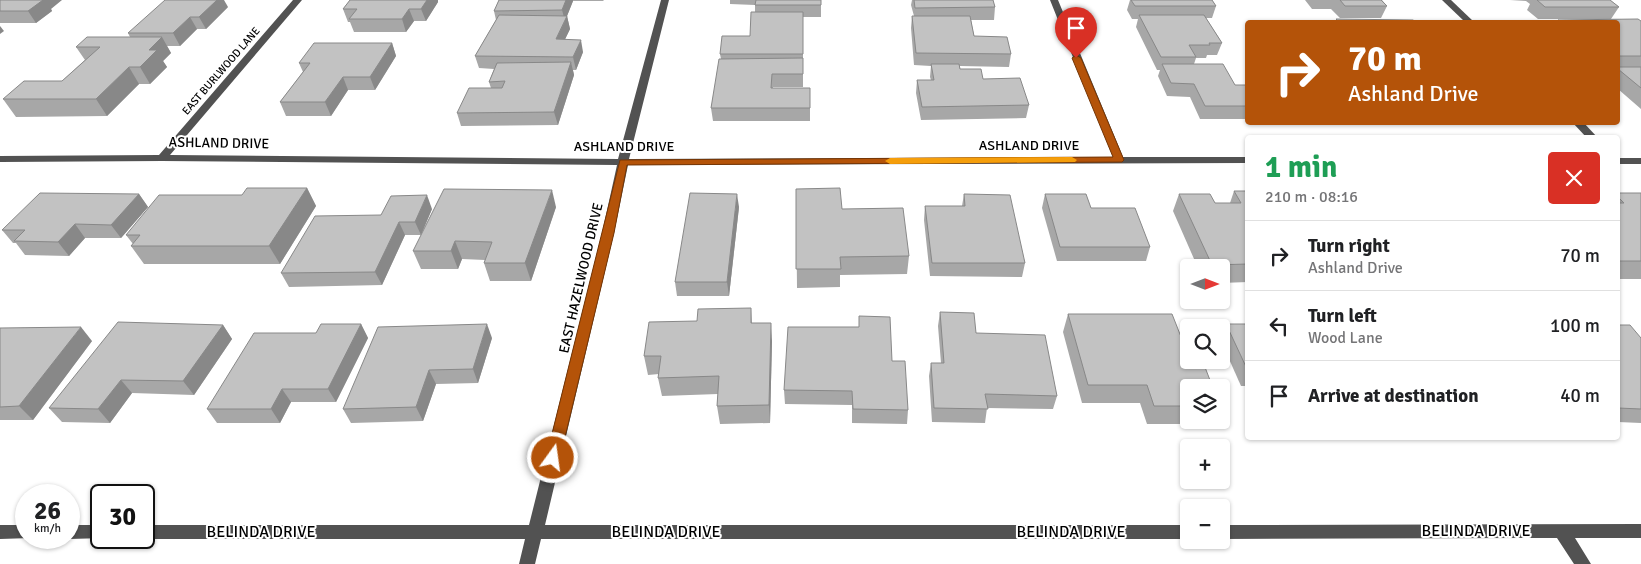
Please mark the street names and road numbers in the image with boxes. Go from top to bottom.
street label: EAST BURLWOOD LANE [179,25,263,117]
street label: ASHLAND DRIVE [168,134,270,152]
street label: ASHLAND DRIVE [979,137,1079,154]
street label: ASHLAND DRIVE [574,138,674,155]
street label: EAST HAZELWOOD DRIVE [555,201,607,355]
street label: BELINDA DRIVE [1422,521,1530,541]
street label: BELINDA DRIVE [207,522,315,542]
street label: BELINDA DRIVE [612,522,720,542]
street label: BELINDA DRIVE [1017,522,1125,542]

